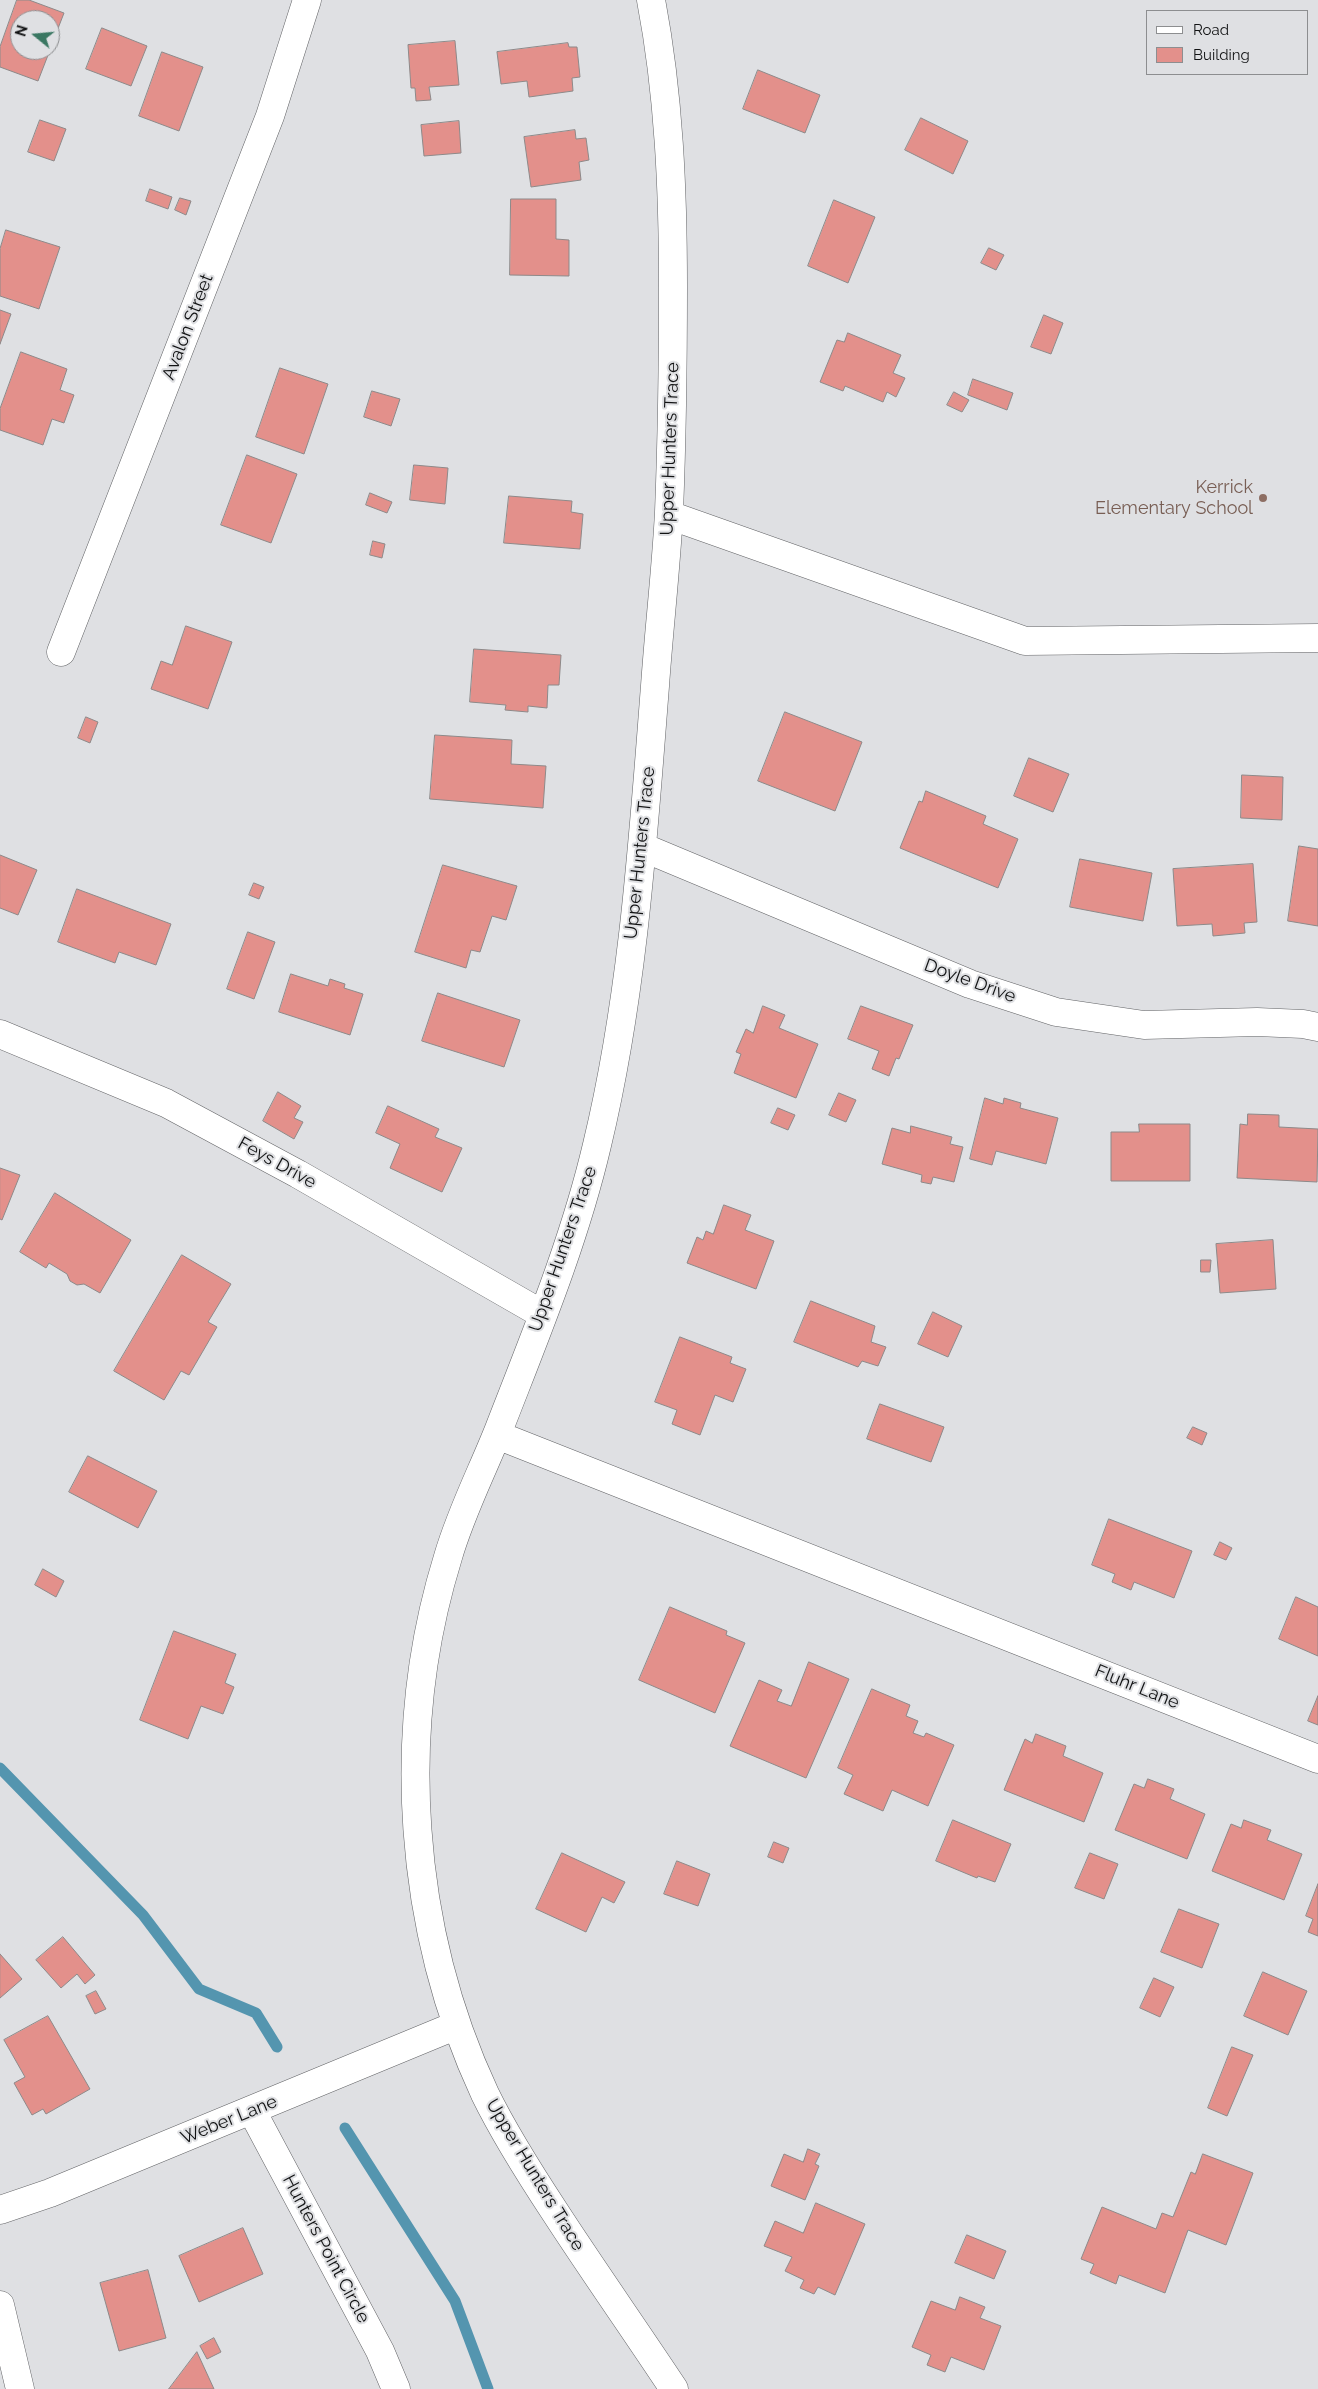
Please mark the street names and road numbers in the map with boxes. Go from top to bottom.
street label: Avalon Street [158,271,218,383]
street label: Upper Hunters Trace [656,362,684,536]
street label: Upper Hunters Trace [620,766,660,940]
street label: Doyle Drive [921,954,1019,1008]
street label: Feys Drive [234,1133,320,1193]
street label: Upper Hunters Trace [525,1164,601,1334]
street label: Fluhr Lane [1092,1660,1182,1714]
street label: Weber Lane [178,2091,280,2149]
street label: Upper Hunters Trace [481,2095,589,2255]
street label: Hunters Point Circle [278,2171,374,2327]

